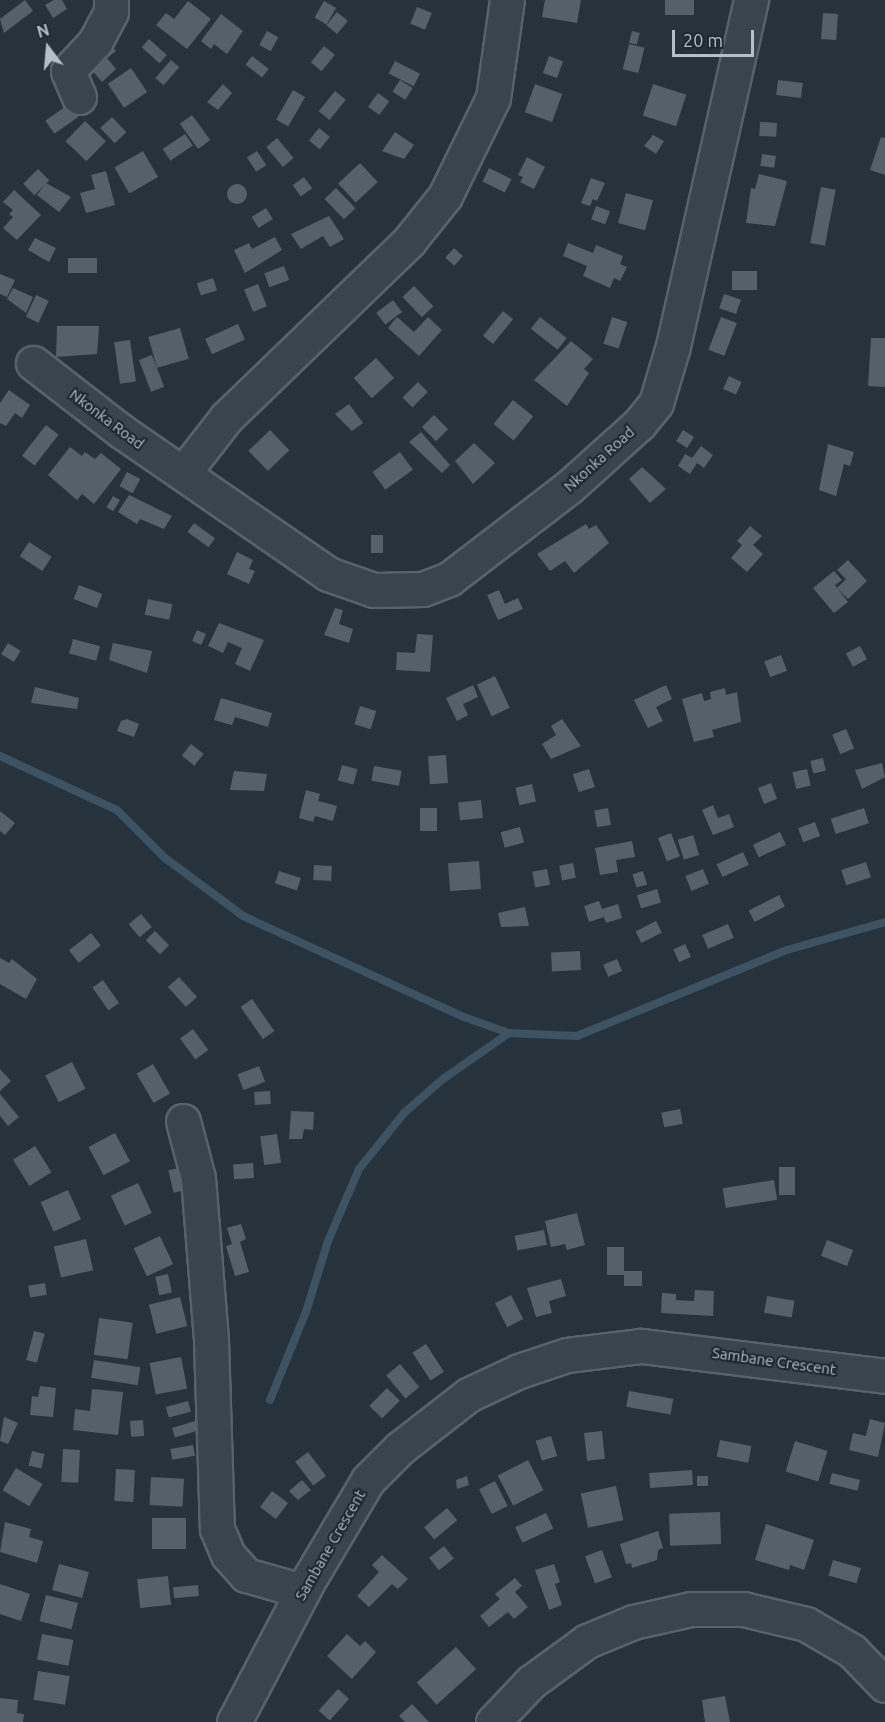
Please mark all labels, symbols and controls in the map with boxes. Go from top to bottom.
north arrow [18,18,78,78]
scale bar [675,18,758,56]
text: N [35,20,51,41]
text: 20 m [683,30,723,50]
street label: Nkonka Road [66,385,148,453]
street label: Nkonka Road [560,423,638,495]
street label: Sambane Crescent [711,1343,837,1379]
street label: Sambane Crescent [291,1487,369,1603]

